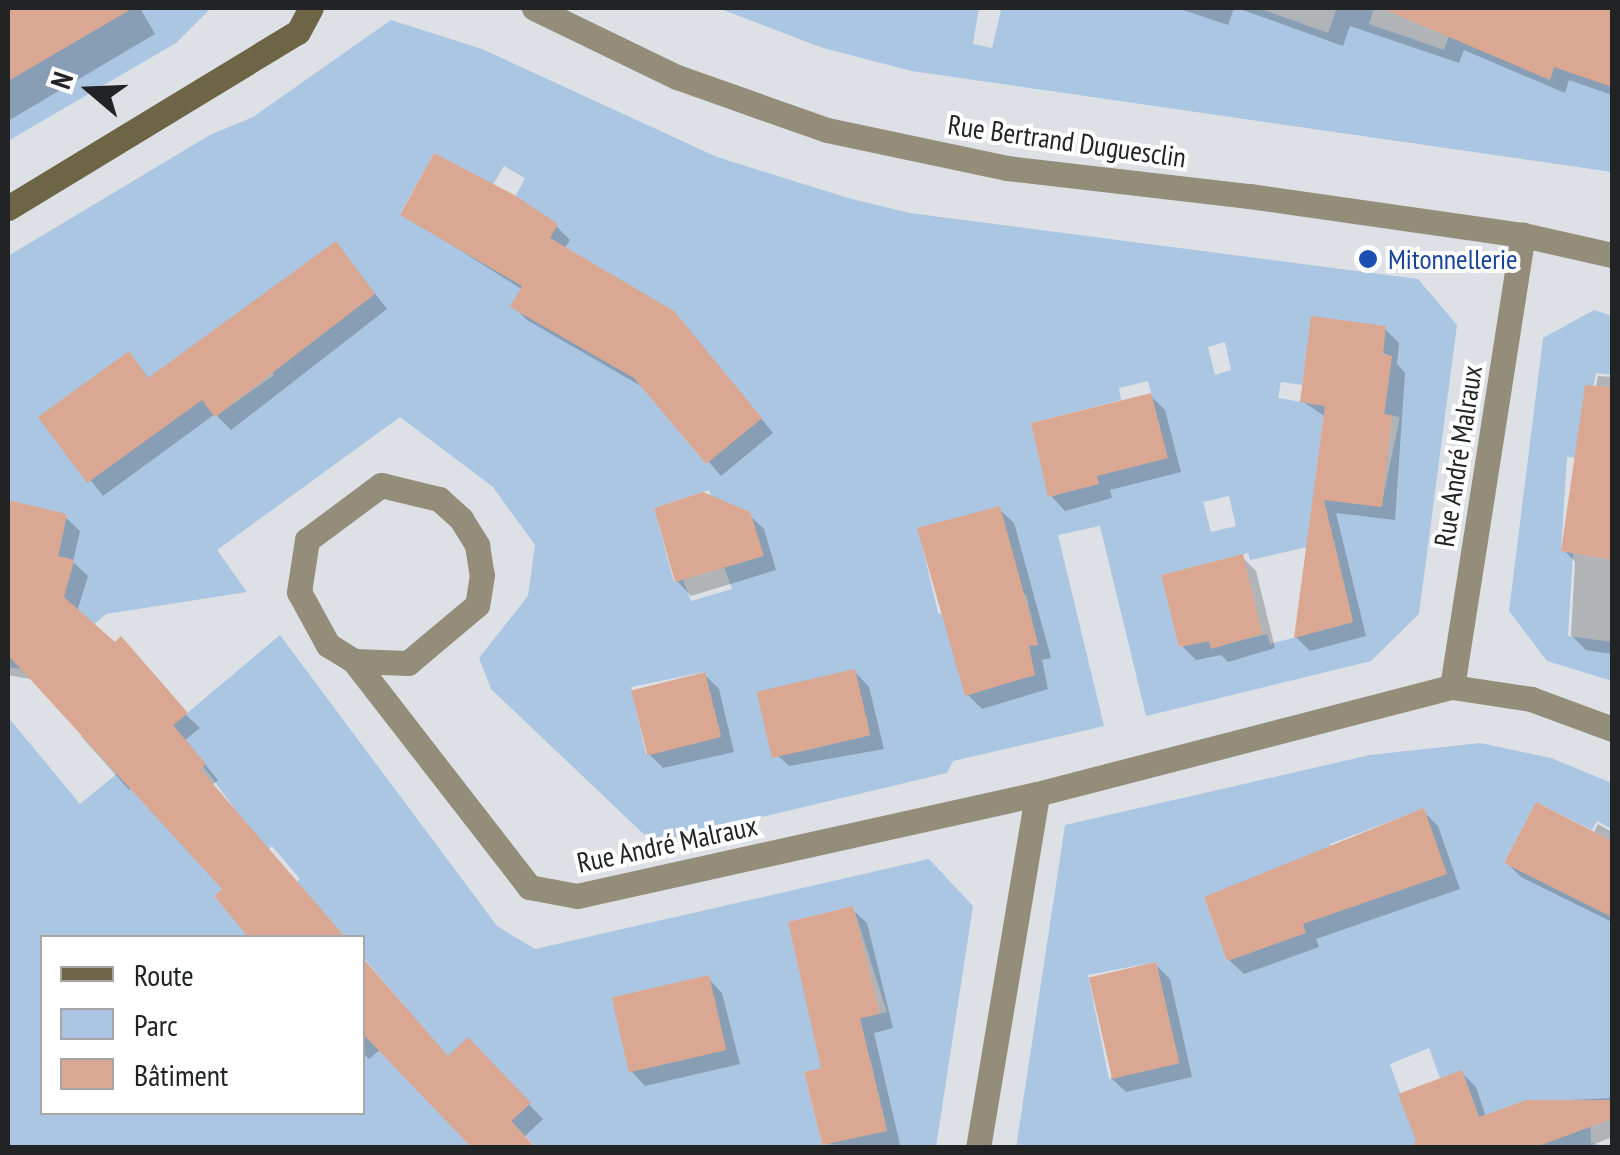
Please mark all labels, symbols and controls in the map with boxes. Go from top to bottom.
north arrow [40,40,140,140]
text: N [41,67,81,93]
street label: Rue Bertrand Duguesclin [946,108,1188,174]
place label: Mitonnellerie [1388,242,1518,276]
marker: Mitonnellerie [1357,248,1379,270]
street label: Rue André Malraux [1427,362,1489,550]
street label: Rue André Malraux [573,808,761,880]
legend [40,935,365,1115]
text: Route [134,955,194,994]
text: Parc [134,1005,178,1044]
text: Bâtiment [134,1055,228,1094]

